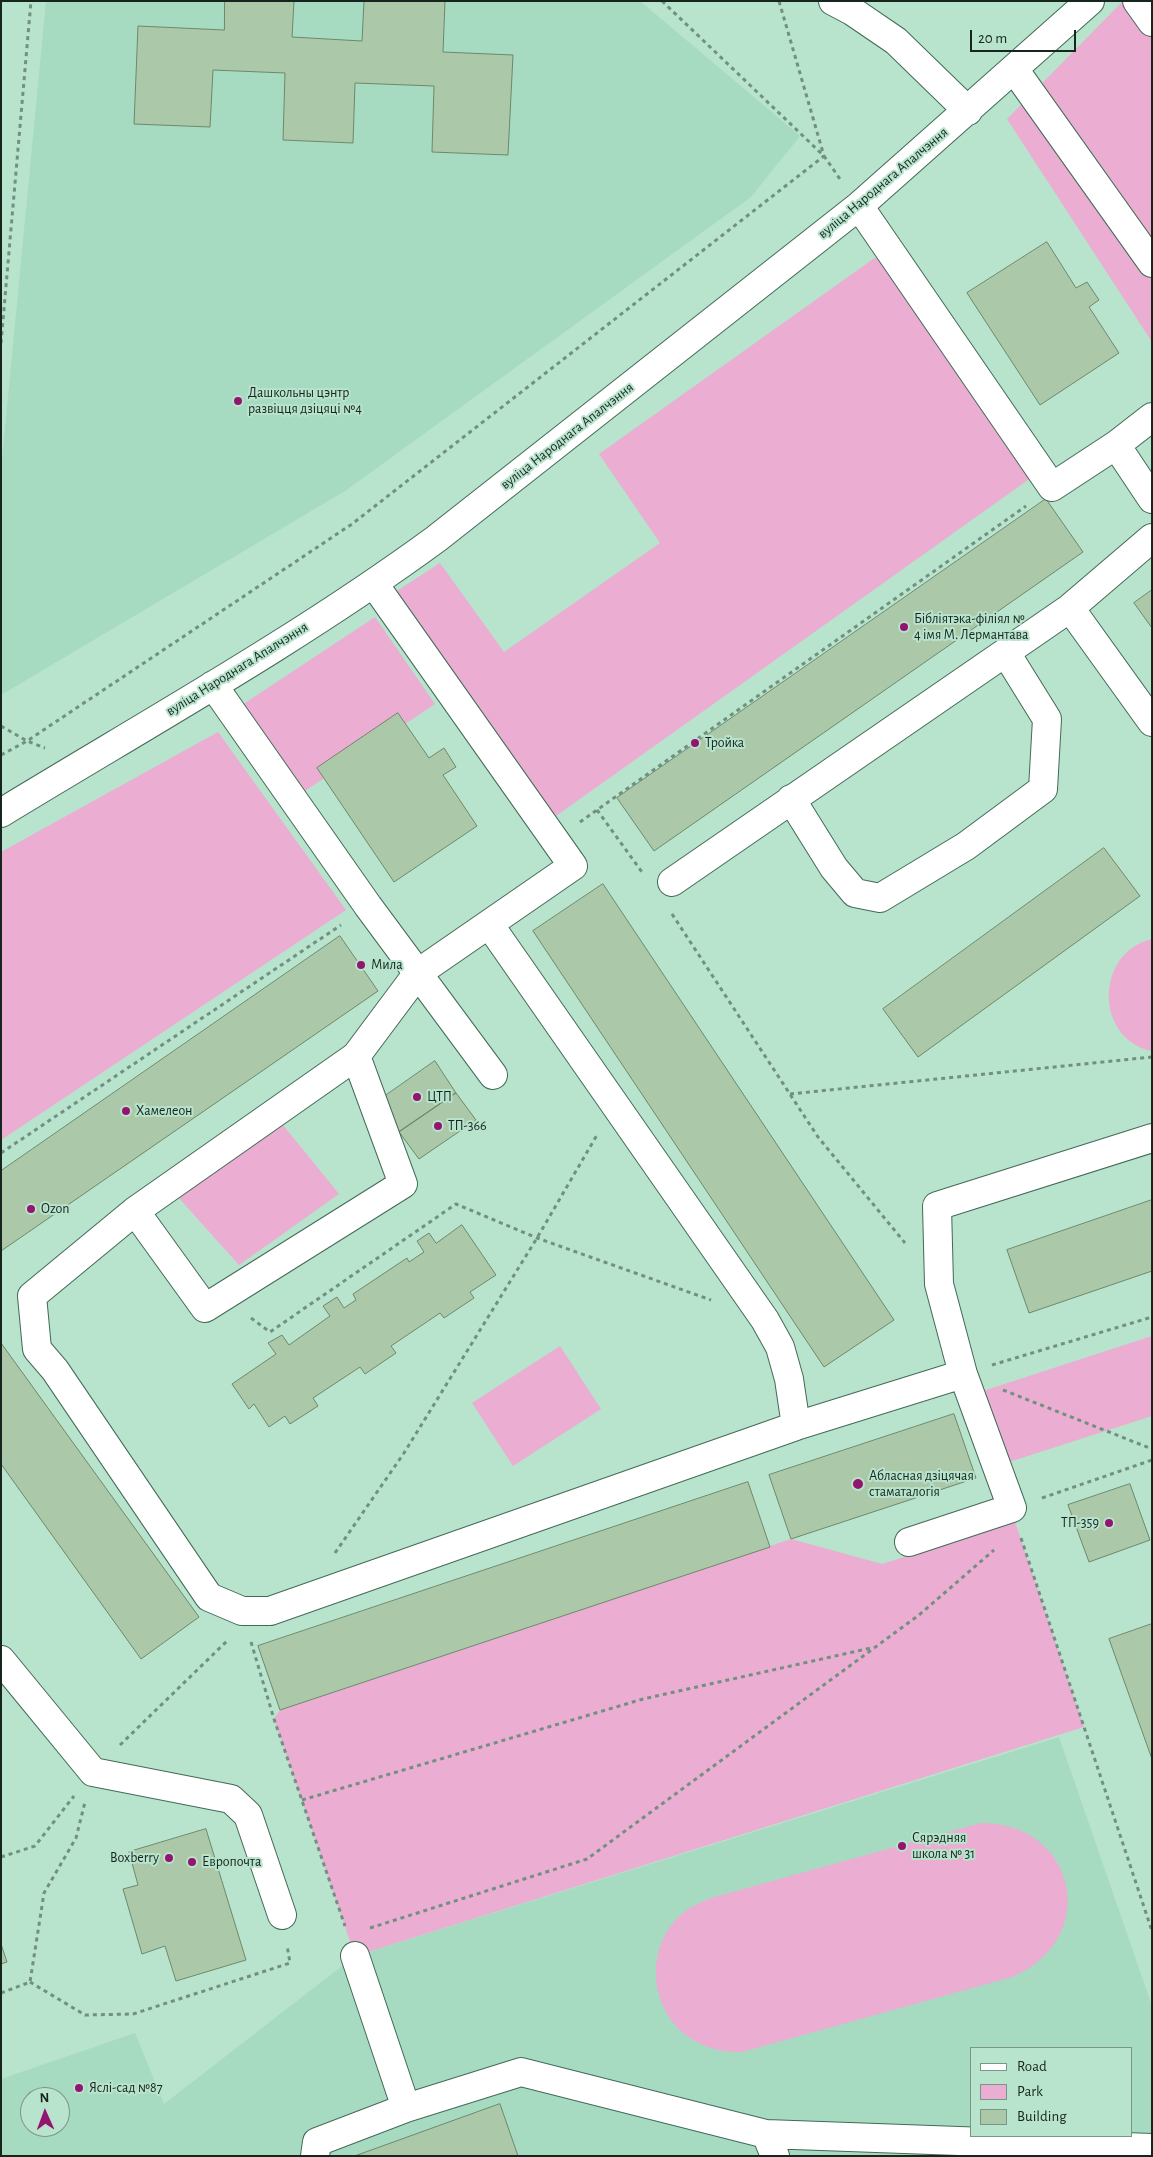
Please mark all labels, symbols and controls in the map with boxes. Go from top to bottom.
scale bar [973,20,1079,52]
text: 20 m [978,31,1007,46]
street label: вуліца Народнага Апалчэння [815,124,951,242]
street label: вуліца Народнага Апалчэння [497,379,637,493]
place label: Дашкольны цэнтр развіцця дзіцяці №4 [248,385,362,418]
marker: Дашкольны цэнтр развіцця дзіцяці №4 [232,395,244,407]
place label: Бібліятэка-філіял № 4 імя М. Лермантава [914,611,1028,644]
street label: вуліца Народнага Апалчэння [163,618,311,720]
marker: Бібліятэка-філіял № 4 імя М. Лермантава [898,621,910,633]
place label: Тройка [705,735,744,751]
marker: Тройка [689,737,701,749]
place label: Мила [371,957,403,973]
marker: Мила [355,959,367,971]
place label: ЦТП [427,1089,452,1105]
marker: ЦТП [411,1091,423,1103]
place label: Хамелеон [136,1103,193,1119]
marker: Хамелеон [120,1105,132,1117]
place label: ТП-366 [448,1118,487,1134]
marker: ТП-366 [432,1120,444,1132]
place label: Ozon [41,1201,69,1217]
marker: Ozon [25,1203,37,1215]
place label: Абласная дзіцячая стаматалогія [869,1468,974,1500]
marker: Абласная дзіцячая стаматалогія [851,1477,865,1491]
place label: ТП-359 [1061,1515,1099,1531]
marker: ТП-359 [1103,1517,1115,1529]
place label: Сярэдняя школа № 31 [912,1830,975,1862]
marker: Сярэдняя школа № 31 [896,1840,908,1852]
place label: Boxberry [110,1850,159,1866]
marker: Boxberry [163,1852,175,1864]
place label: Европочта [202,1854,261,1870]
marker: Европочта [186,1856,198,1868]
legend [970,2047,1133,2137]
text: Road [1017,2059,1047,2074]
place label: Яслі-сад №87 [89,2080,162,2096]
marker: Яслі-сад №87 [73,2082,85,2094]
text: Park [1017,2084,1043,2099]
north arrow [20,2087,70,2137]
text: N [39,2091,50,2105]
text: Building [1017,2109,1067,2124]

